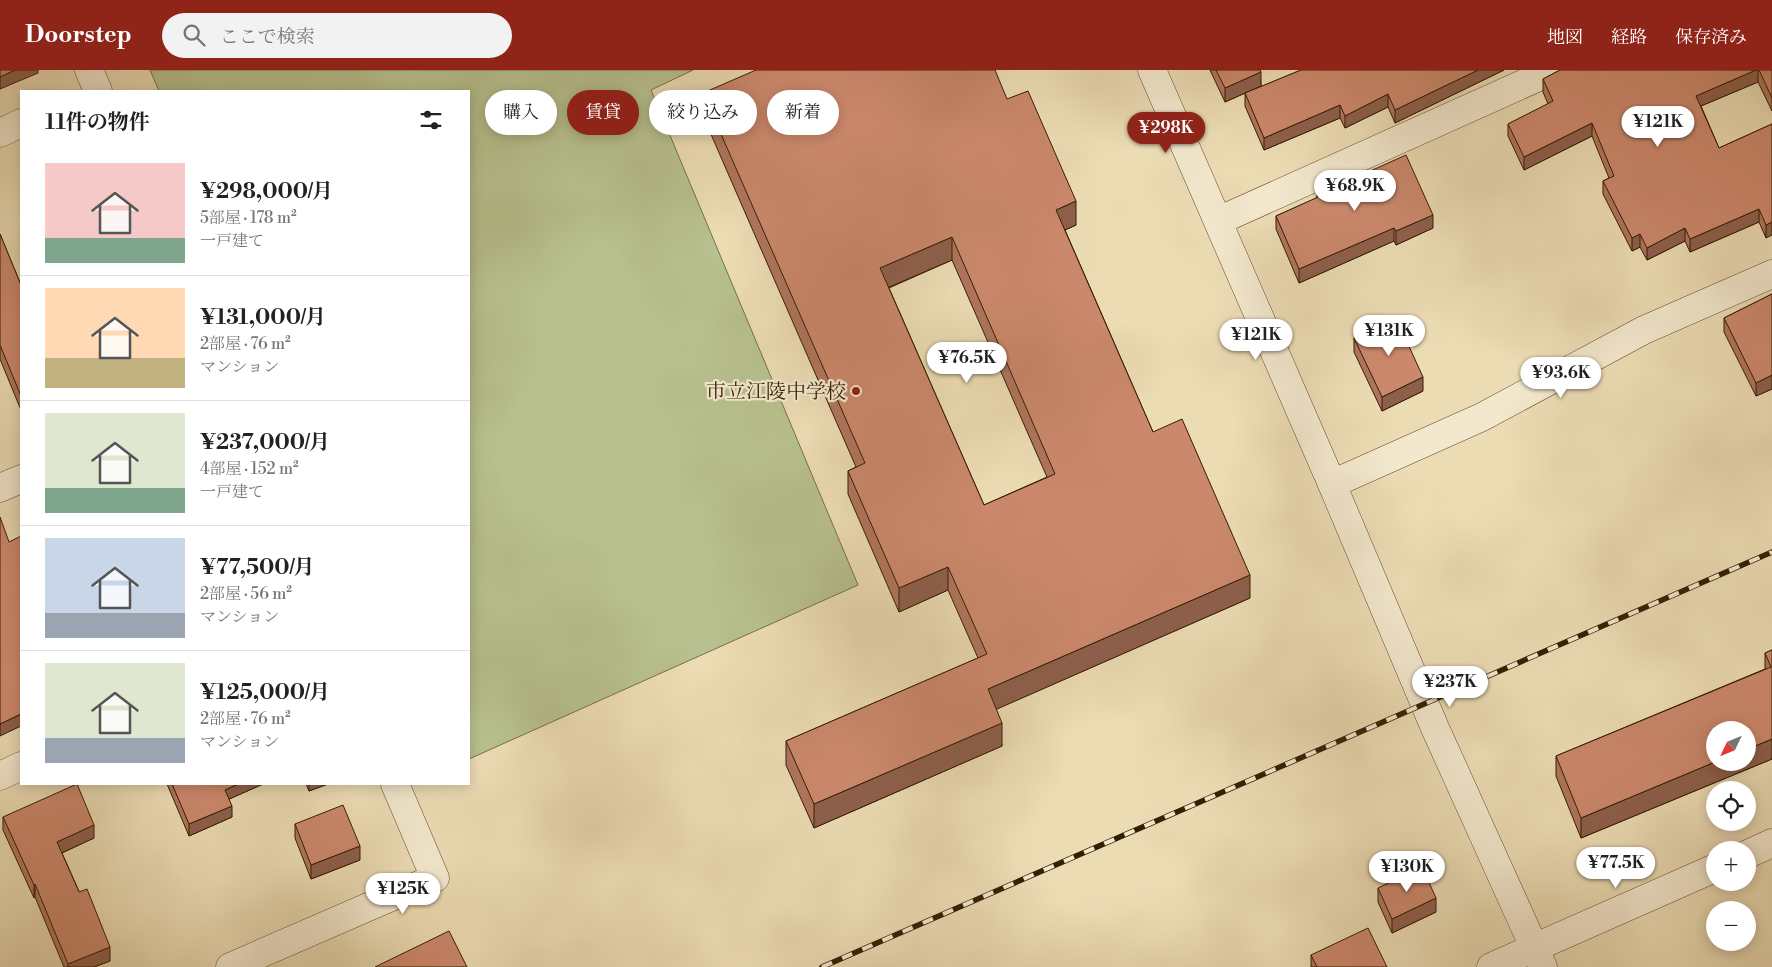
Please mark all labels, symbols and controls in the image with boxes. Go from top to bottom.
search box [162,13,512,58]
text: Doorstep [25,20,132,50]
icon: search [180,21,208,49]
text: ここで検索 [220,25,315,49]
text: 地図 [1547,26,1583,49]
text: 経路 [1611,26,1647,49]
text: 保存済み [1675,26,1747,49]
chip: 購入 [485,90,557,135]
chip: 賃貸 [567,90,639,135]
chip: 絞り込み [649,90,757,135]
chip: 新着 [767,90,839,135]
icon: filters [417,106,445,134]
pin: ¥121K [1623,106,1693,148]
text: 11件の物件 [45,110,150,136]
pin: ¥298K [1131,112,1201,154]
text: ¥121K [1632,112,1684,132]
text: ¥298K [1138,118,1194,138]
pin: ¥68.9K [1314,170,1396,212]
text: ¥68.9K [1325,176,1385,196]
text: ¥298,000/月 [200,179,333,205]
icon: home [85,183,145,243]
text: 5部屋 · 178 m² [200,208,297,228]
text: 一戸建て [200,231,264,251]
text: ¥131,000/月 [200,305,326,331]
icon: home [85,308,145,368]
pin: ¥131K [1354,314,1424,357]
pin: ¥121K [1221,318,1291,361]
text: ¥131K [1364,321,1414,341]
text: ¥121K [1230,325,1282,345]
text: 2部屋 · 76 m² [200,334,291,354]
pin: ¥76.5K [926,342,1008,384]
text: ¥76.5K [938,348,996,368]
pin: ¥93.6K [1520,356,1602,399]
text: マンション [200,357,279,377]
text: ¥93.6K [1531,363,1591,383]
place label: 市立江陵中学校 [706,380,846,405]
marker: 市立江陵中学校 [850,385,862,397]
text: ¥237,000/月 [200,430,330,456]
icon: home [85,433,145,493]
text: 4部屋 · 152 m² [200,459,299,479]
text: 一戸建て [200,482,264,502]
text: ¥77,500/月 [200,555,315,581]
icon: home [85,558,145,618]
text: 2部屋 · 56 m² [200,584,292,604]
text: マンション [200,607,279,627]
pin: ¥237K [1415,666,1485,708]
text: ¥237K [1423,672,1477,692]
text: ¥125,000/月 [200,680,330,706]
icon: home [85,683,145,743]
text: 2部屋 · 76 m² [200,709,291,729]
north arrow [1706,721,1756,771]
map controls [1706,721,1756,951]
text: マンション [200,732,279,752]
button: locate [1706,781,1756,831]
button: + [1706,841,1756,891]
pin: ¥77.5K [1575,846,1657,889]
pin: ¥130K [1372,850,1442,893]
text: ¥77.5K [1587,853,1645,873]
text: ¥130K [1380,857,1434,877]
pin: ¥125K [368,872,438,915]
text: ¥125K [376,879,430,899]
button: − [1706,901,1756,951]

